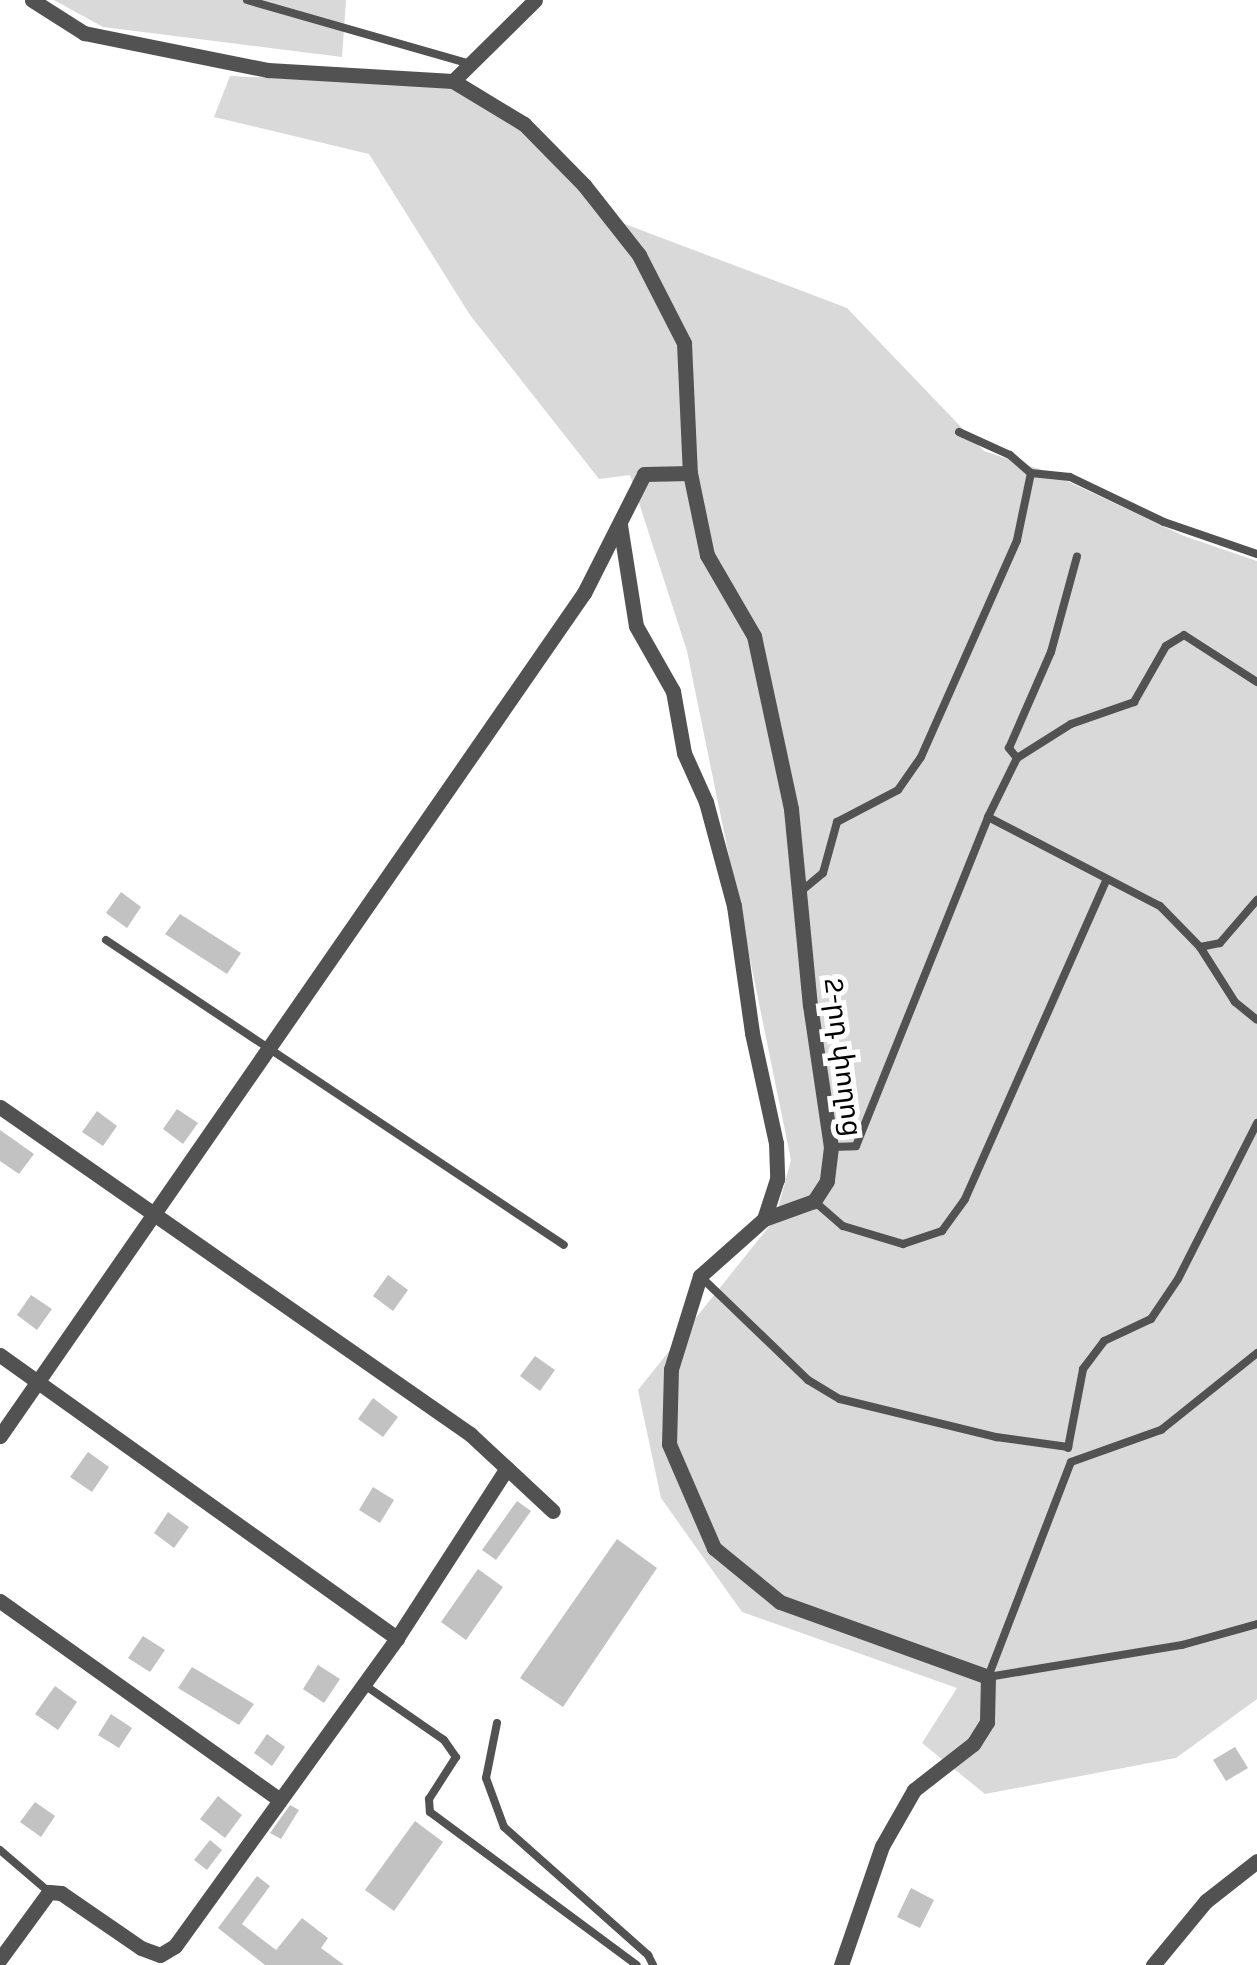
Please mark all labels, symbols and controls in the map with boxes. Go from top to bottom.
street label: 2-րդ փողոց [817,976,869,1138]

